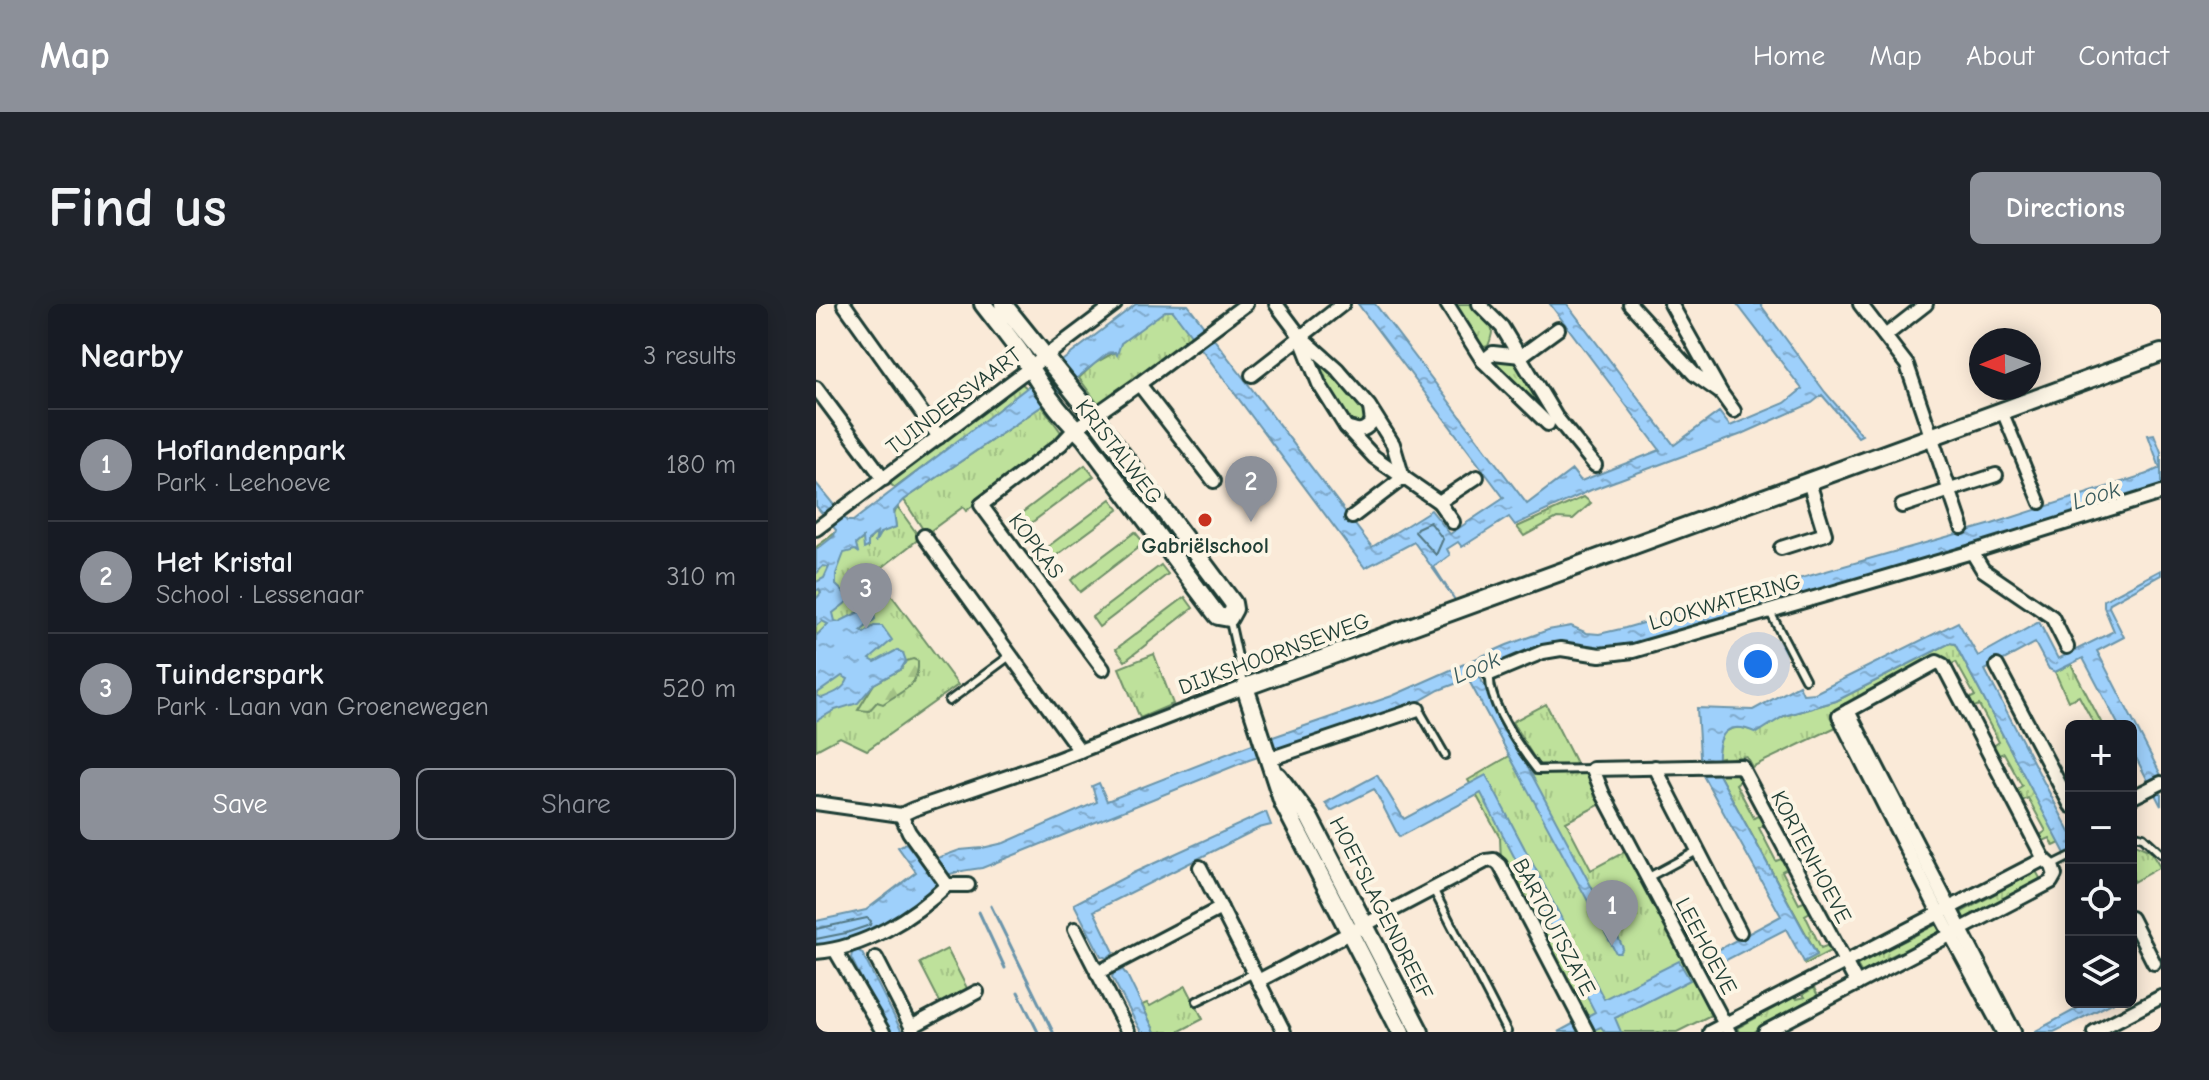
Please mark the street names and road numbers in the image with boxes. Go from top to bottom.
street label: TUINDERSVAART [881,341,1027,460]
street label: KRISTALWEG [1070,394,1168,510]
street label: KOPKAS [1003,508,1069,584]
street label: LOOKWATERING [1646,568,1804,636]
street label: DIJKSHOORNSEWEG [1175,607,1373,701]
street label: KORTENHOEVE [1765,786,1857,928]
street label: HOEFSLAGENDREEF [1324,812,1438,1004]
street label: BARTOUTSZATE [1507,854,1601,1000]
street label: LEEHOEVE [1670,893,1742,999]

